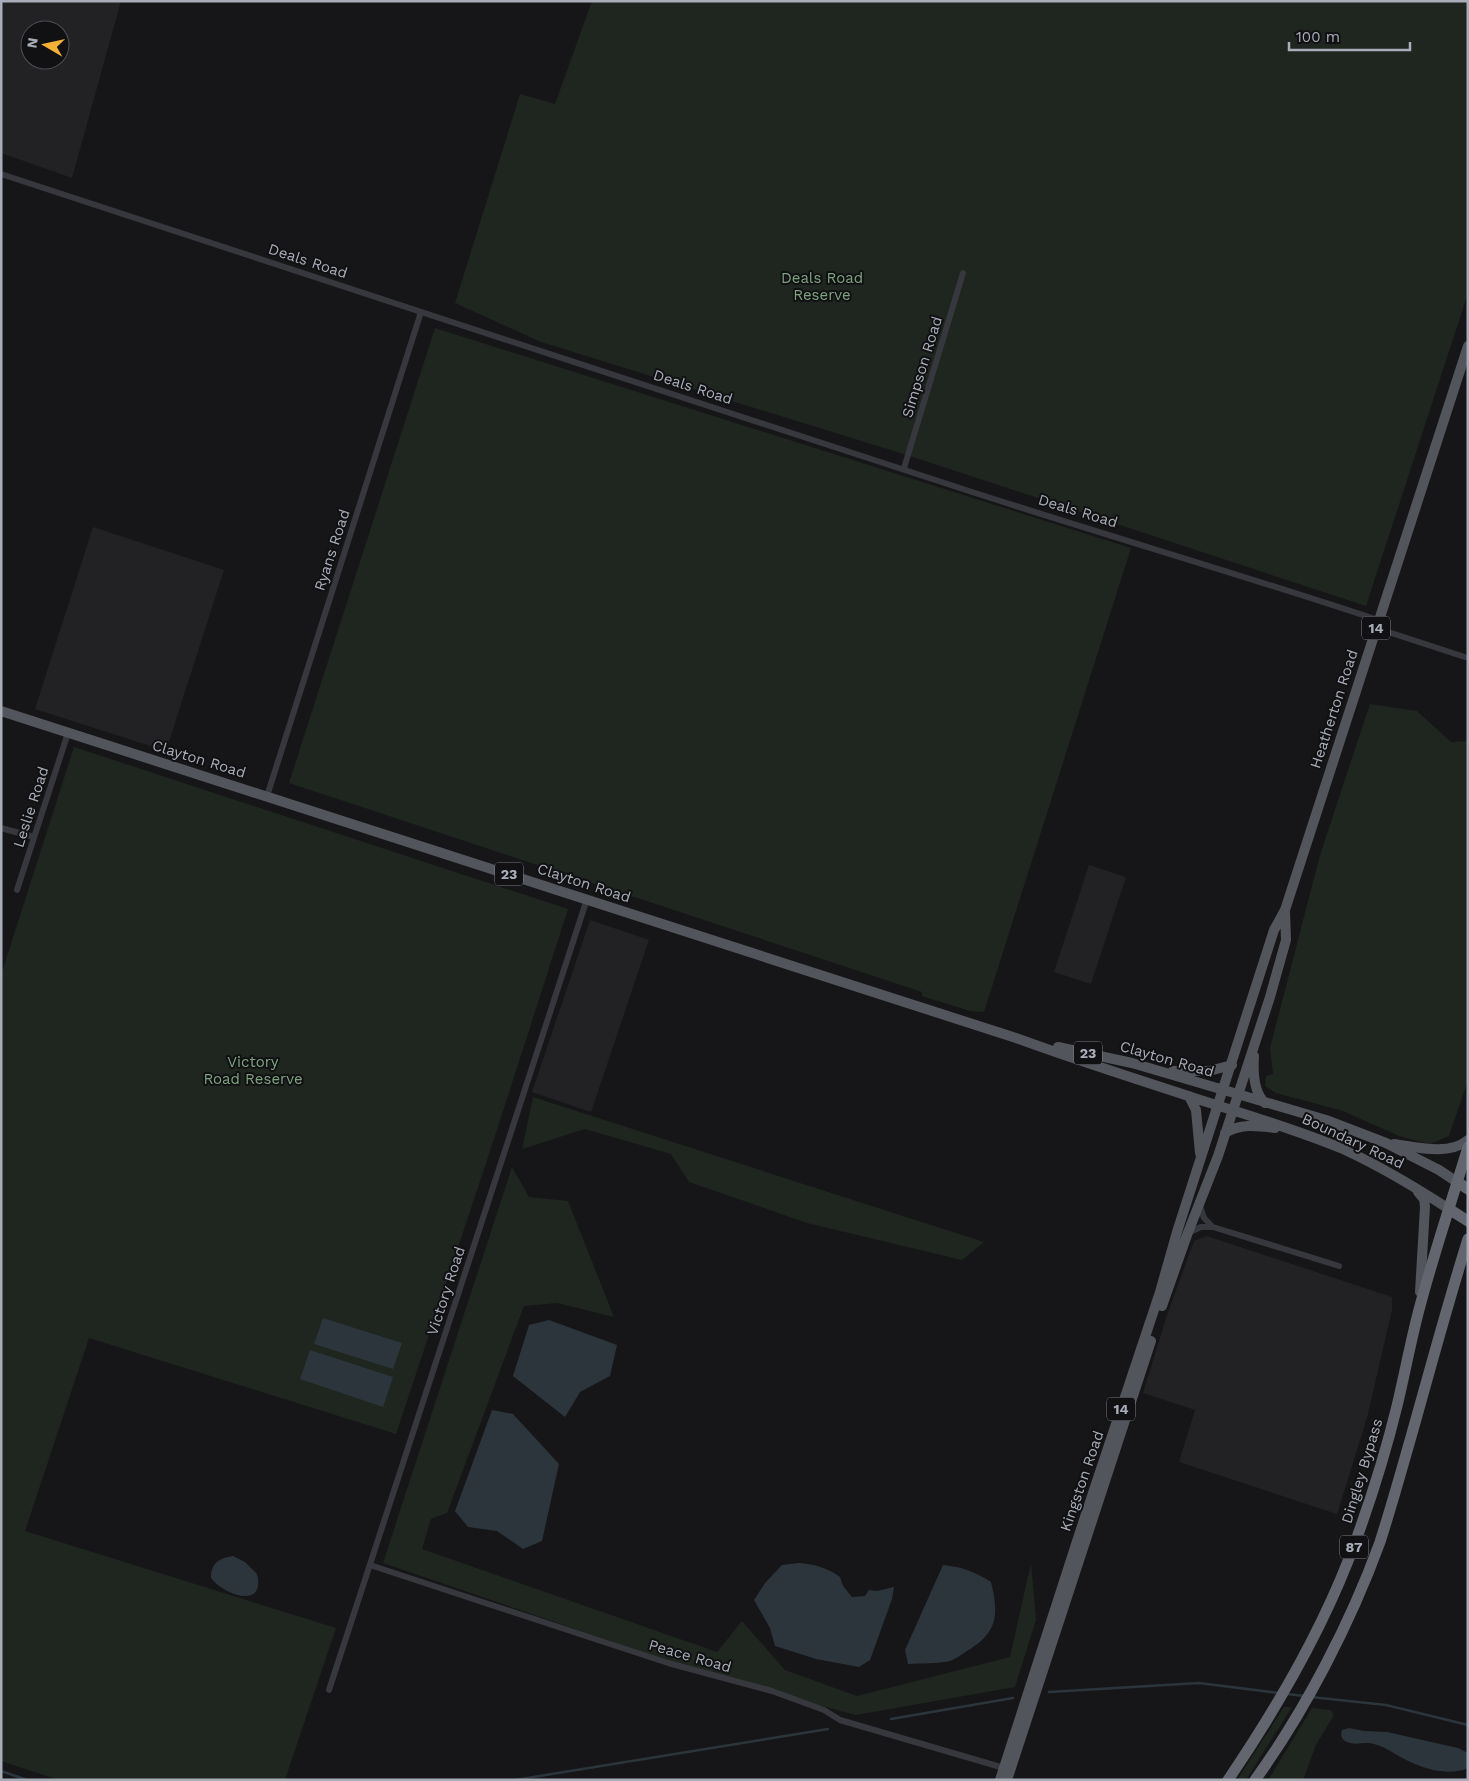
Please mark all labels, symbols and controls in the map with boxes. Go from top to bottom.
north arrow [20,20,70,70]
scale bar [1289,20,1410,52]
text: 100 m [1296,28,1340,46]
text: N [23,37,41,49]
street label: Deals Road [266,240,350,282]
park label: Deals Road Reserve [781,269,863,304]
street label: Simpson Road [898,314,946,420]
street label: Deals Road [651,366,735,408]
street label: Deals Road [1036,490,1120,532]
street label: Ryans Road [310,507,354,593]
road number: 14 [1362,616,1390,640]
street label: Heatherton Road [1306,647,1362,771]
street label: Clayton Road [150,736,248,782]
street label: Leslie Road [9,764,53,850]
street label: Clayton Road [535,859,633,907]
road number: 23 [495,862,523,886]
street label: Clayton Road [1118,1037,1216,1081]
road number: 23 [1074,1042,1102,1064]
park label: Victory Road Reserve [203,1053,303,1088]
street label: Boundary Road [1299,1110,1407,1172]
street label: Victory Road [423,1244,469,1338]
road number: 14 [1107,1398,1135,1420]
street label: Dingley Bypass [1338,1416,1387,1526]
street label: Kingston Road [1056,1428,1108,1534]
road number: 87 [1340,1535,1368,1558]
street label: Peace Road [647,1636,733,1676]

